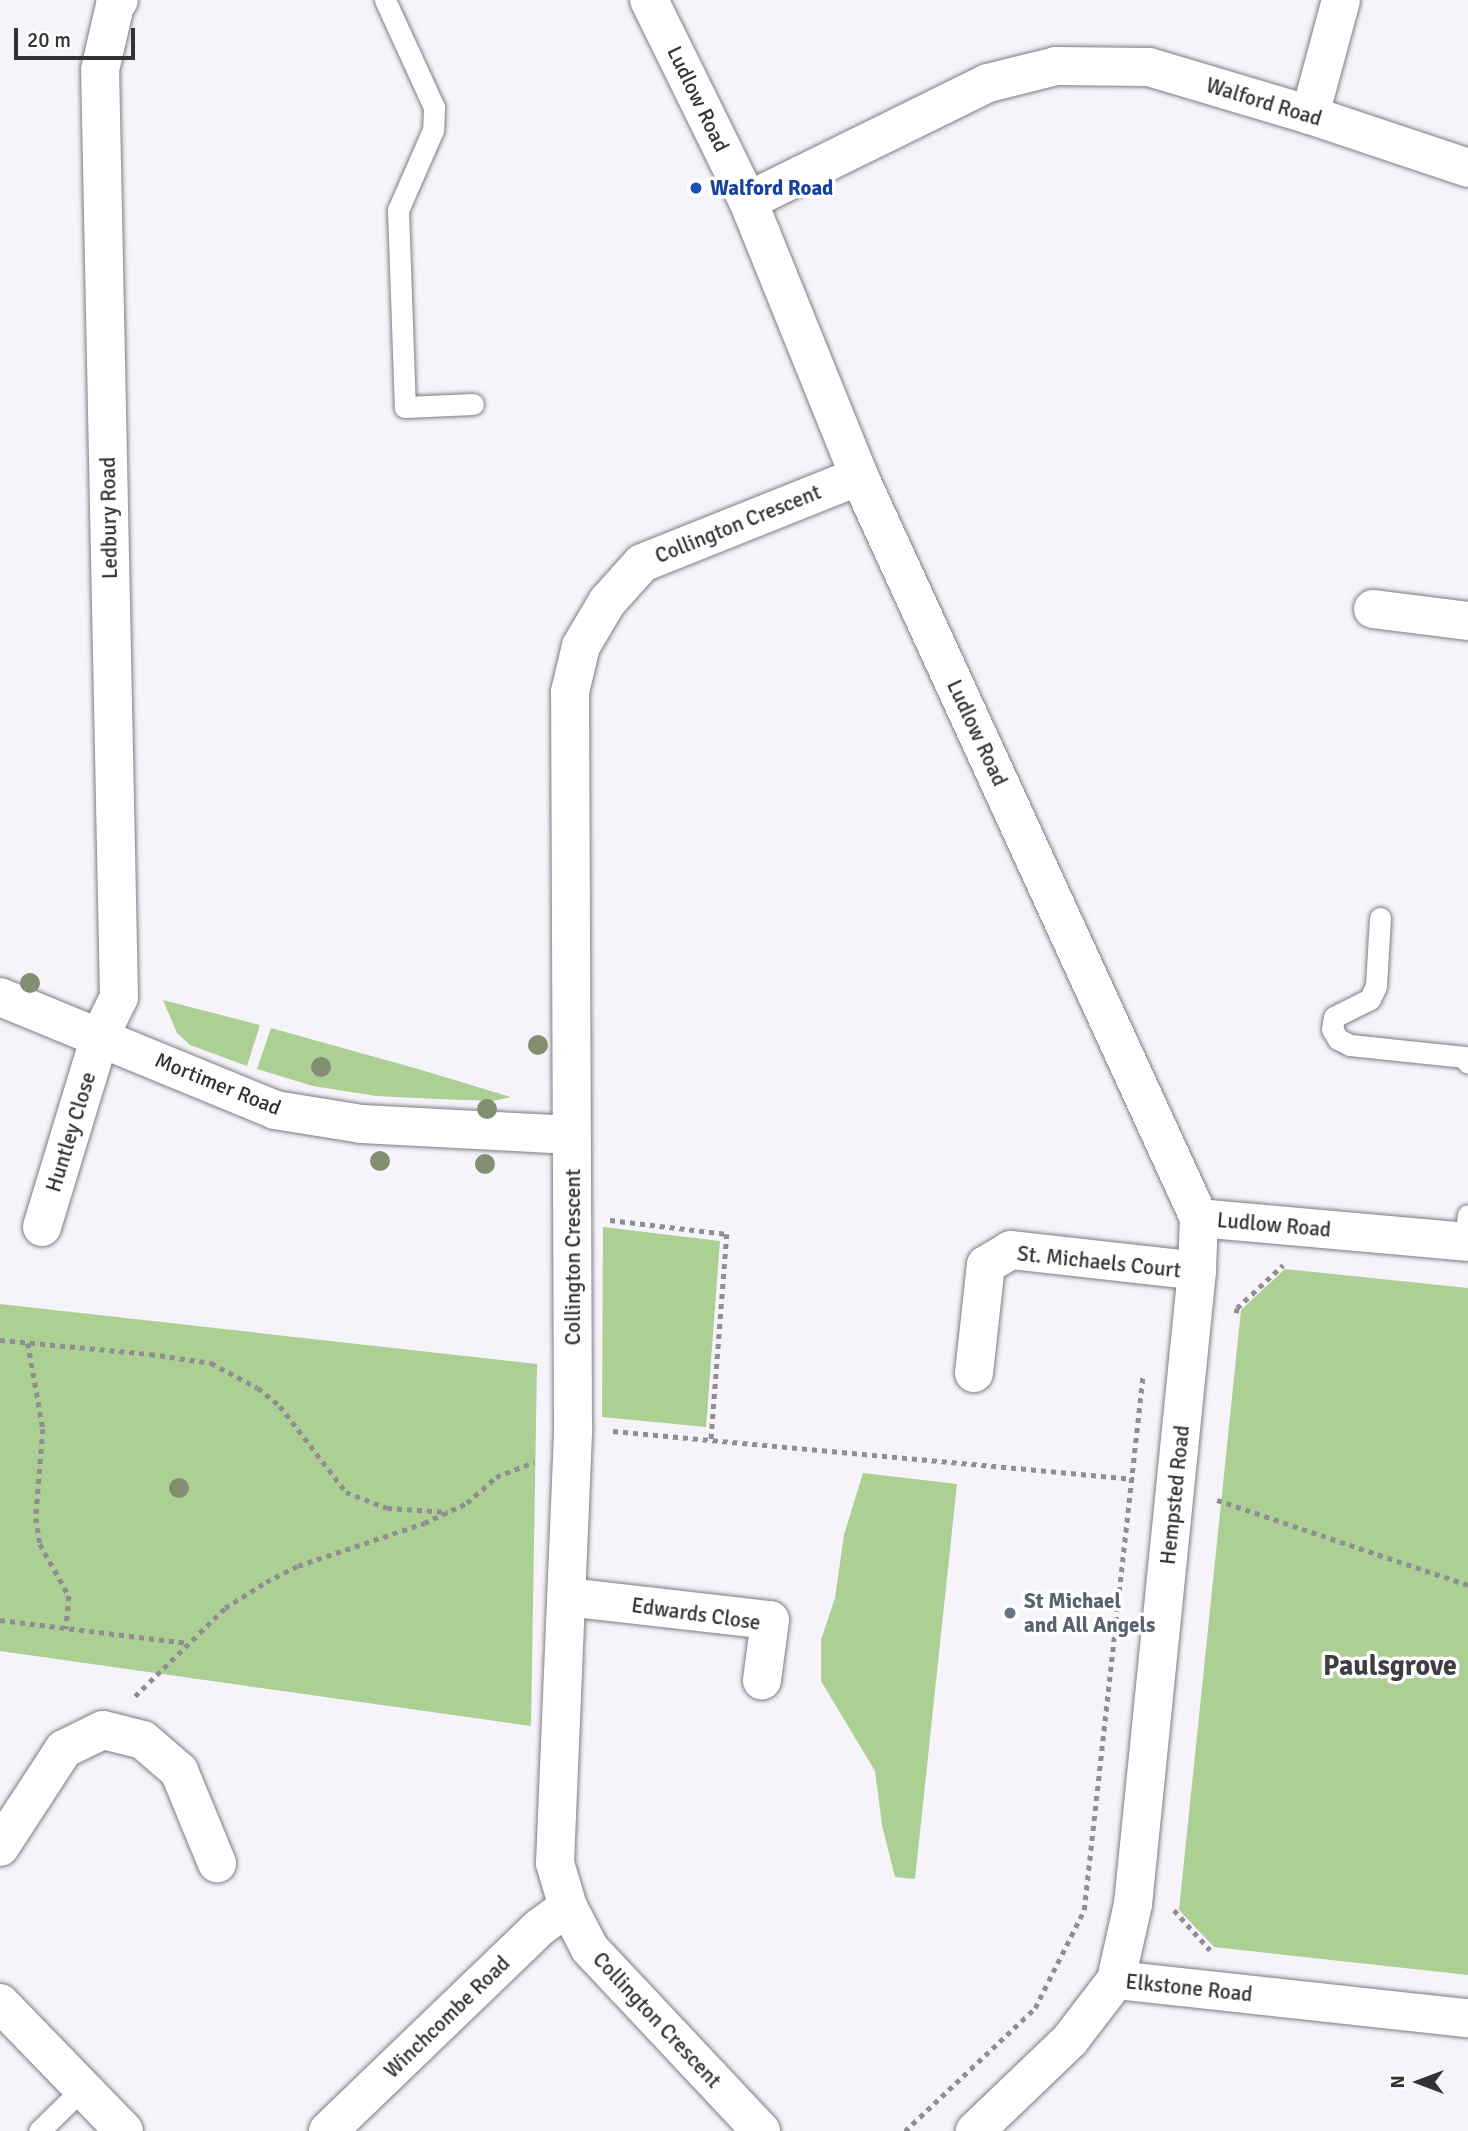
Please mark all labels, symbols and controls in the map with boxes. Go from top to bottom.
scale bar [18,14,138,58]
text: 20 m [27,27,71,53]
street label: Ludlow Road [662,42,734,156]
street label: Walford Road [1203,72,1325,132]
place label: Walford Road [710,175,833,201]
marker: Walford Road [688,180,704,196]
street label: Ledbury Road [95,457,123,579]
street label: Collington Crescent [651,479,825,569]
street label: Ludlow Road [941,676,1013,790]
street label: Mortimer Road [151,1047,285,1121]
street label: Huntley Close [41,1069,101,1195]
street label: Collington Crescent [560,1169,586,1345]
street label: Ludlow Road [1216,1207,1332,1243]
street label: St. Michaels Court [1016,1241,1182,1283]
street label: Hempsted Road [1155,1424,1195,1566]
place label: St Michael and All Angels [1024,1588,1155,1638]
street label: Edwards Close [630,1592,762,1636]
marker: St Michael and All Angels [1002,1605,1018,1621]
district label: Paulsgrove [1323,1649,1457,1683]
street label: Collington Crescent [588,1947,726,2093]
street label: Winchcombe Road [379,1951,515,2083]
street label: Elkstone Road [1124,1969,1254,2007]
north arrow [1384,2047,1454,2117]
text: N [1386,2075,1410,2089]

